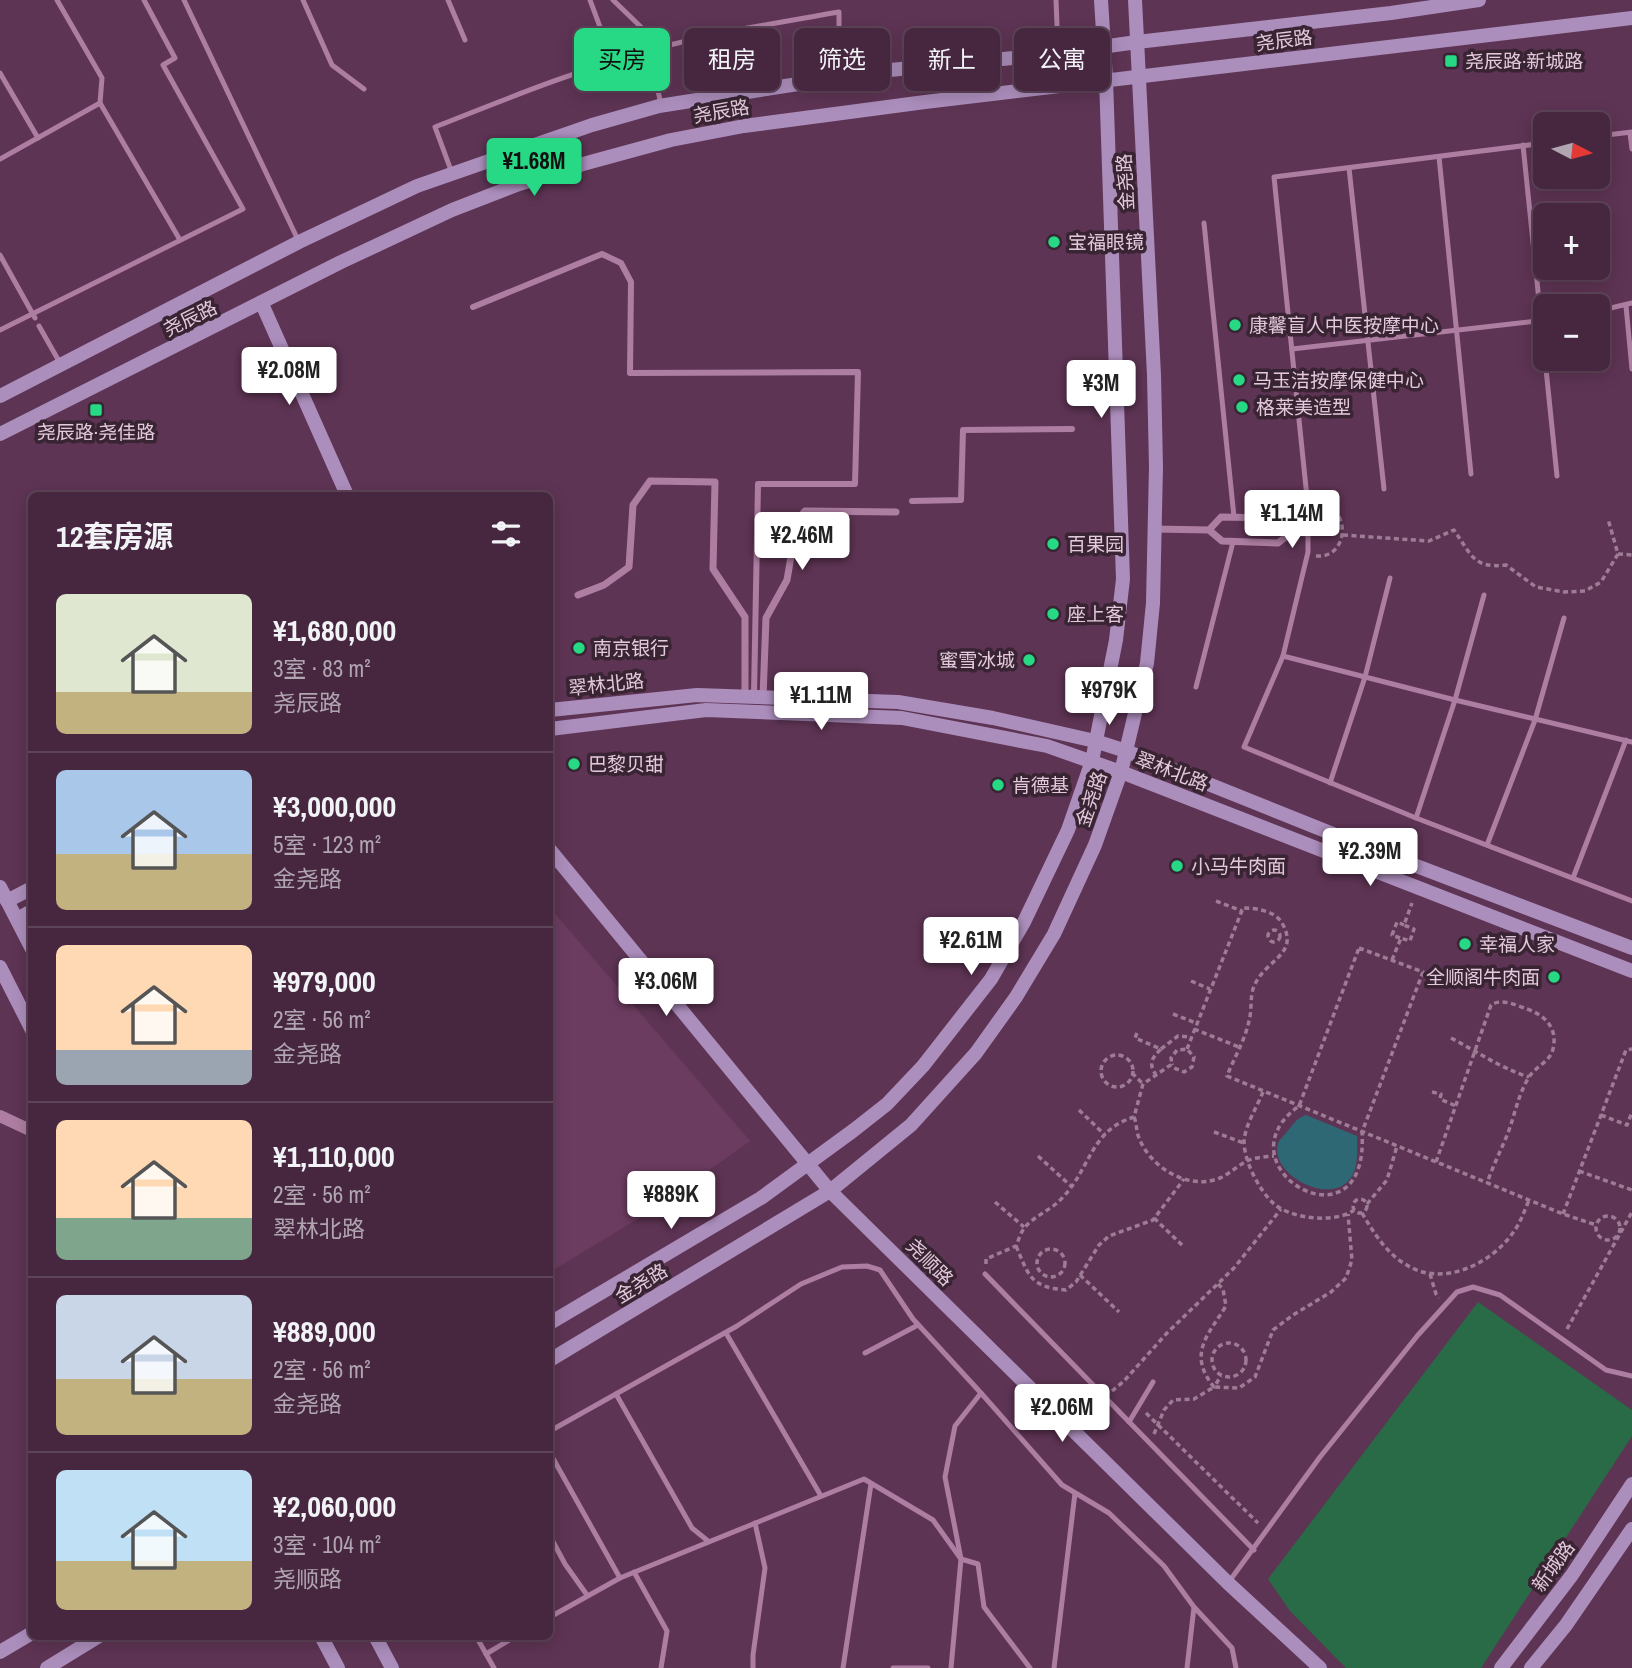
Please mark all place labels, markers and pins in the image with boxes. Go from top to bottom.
place label: 尧辰路·新城路 [1465,48,1583,74]
marker: 尧辰路·新城路 [1443,53,1459,69]
pin: ¥1.68M [477,138,591,198]
place label: 宝福眼镜 [1068,229,1144,255]
marker: 宝福眼镜 [1046,234,1062,250]
place label: 康馨盲人中医按摩中心 [1249,312,1439,338]
marker: 康馨盲人中医按摩中心 [1227,317,1243,333]
pin: ¥2.08M [232,348,346,407]
pin: ¥3M [1067,360,1135,420]
place label: 马玉洁按摩保健中心 [1253,367,1424,393]
marker: 马玉洁按摩保健中心 [1231,372,1247,388]
place label: 格莱美造型 [1256,394,1351,420]
marker: 格莱美造型 [1234,399,1250,415]
marker: 尧辰路·尧佳路 [88,402,104,418]
place label: 尧辰路·尧佳路 [37,419,155,445]
pin: ¥1.14M [1235,490,1349,550]
pin: ¥2.46M [745,512,859,572]
place label: 百果园 [1067,531,1124,557]
marker: 百果园 [1045,536,1061,552]
place label: 座上客 [1067,601,1124,627]
marker: 座上客 [1045,606,1061,622]
place label: 南京银行 [593,635,669,661]
marker: 南京银行 [571,640,587,656]
place label: 蜜雪冰城 [939,647,1015,673]
marker: 蜜雪冰城 [1021,652,1037,668]
pin: ¥979K [1060,668,1158,727]
pin: ¥1.11M [764,672,878,732]
place label: 巴黎贝甜 [588,751,664,777]
marker: 巴黎贝甜 [566,756,582,772]
place label: 肯德基 [1012,772,1069,798]
marker: 肯德基 [990,777,1006,793]
pin: ¥2.39M [1313,828,1427,888]
place label: 小马牛肉面 [1191,853,1286,879]
marker: 小马牛肉面 [1169,858,1185,874]
pin: ¥2.61M [914,918,1028,977]
place label: 幸福人家 [1479,931,1555,957]
marker: 幸福人家 [1457,936,1473,952]
pin: ¥3.06M [609,958,723,1018]
place label: 全顺阁牛肉面 [1426,964,1540,990]
marker: 全顺阁牛肉面 [1546,969,1562,985]
pin: ¥889K [622,1172,720,1231]
pin: ¥2.06M [1005,1384,1119,1444]

